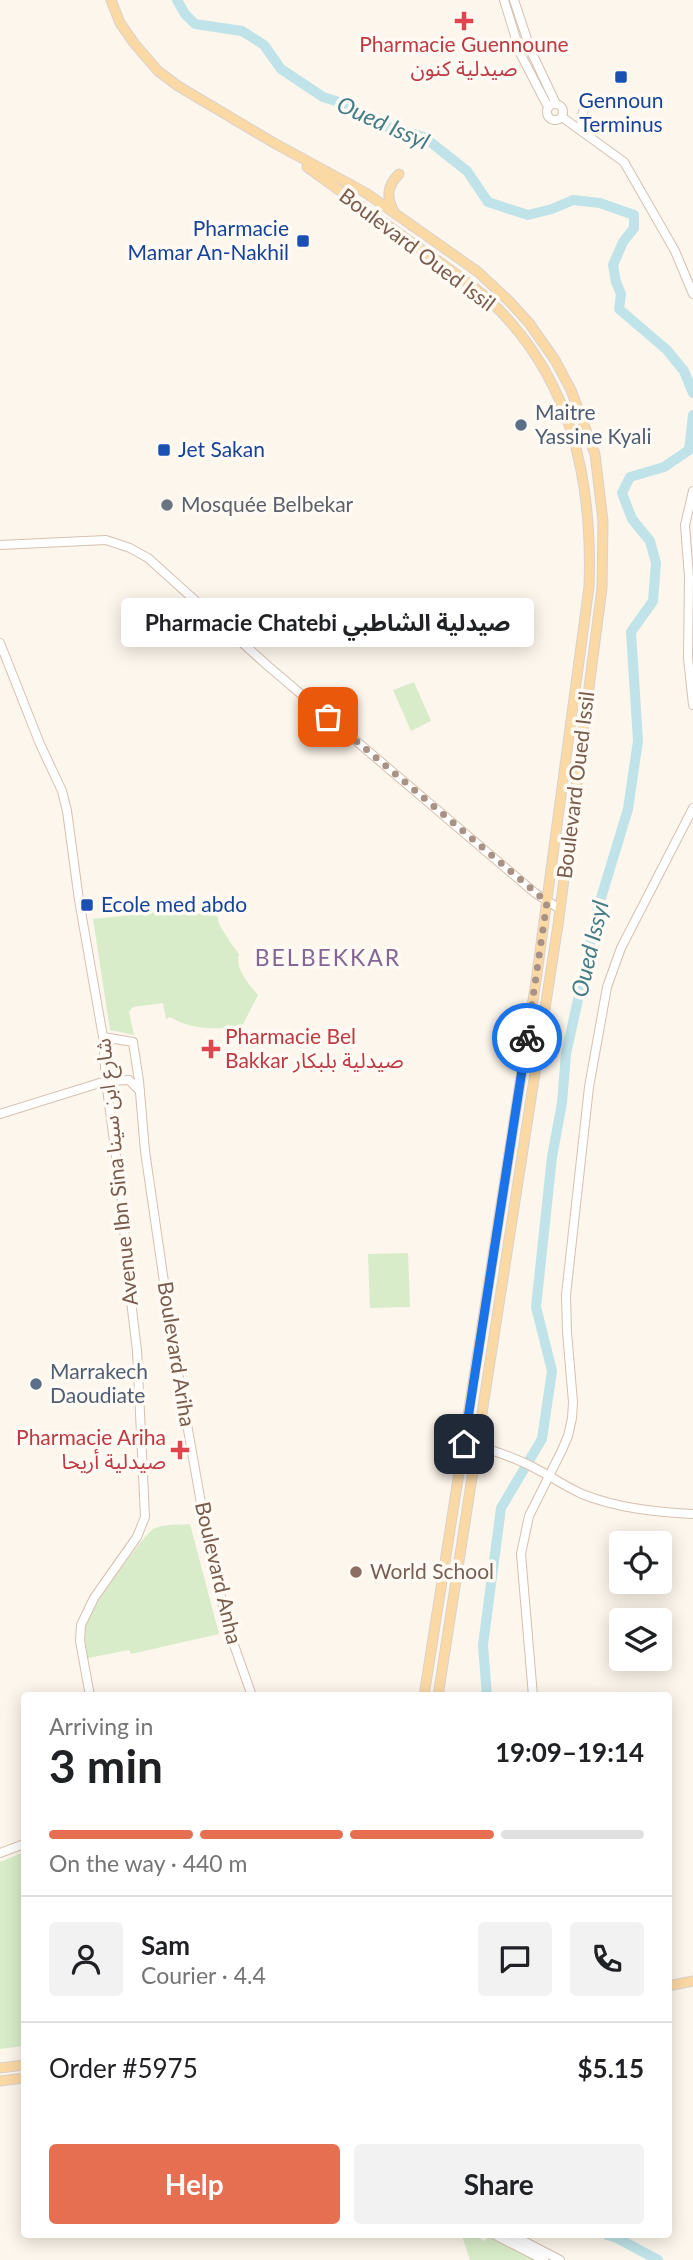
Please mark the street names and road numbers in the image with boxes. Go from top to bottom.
street label: Boulevard Oued Issil [335,182,501,316]
street label: Boulevard Oued Issil [551,690,598,880]
street label: Avenue Ibn Sina شارع ابن سينا [89,1037,146,1307]
street label: Boulevard Ariha [154,1279,201,1428]
street label: Boulevard Anha [191,1499,248,1646]

